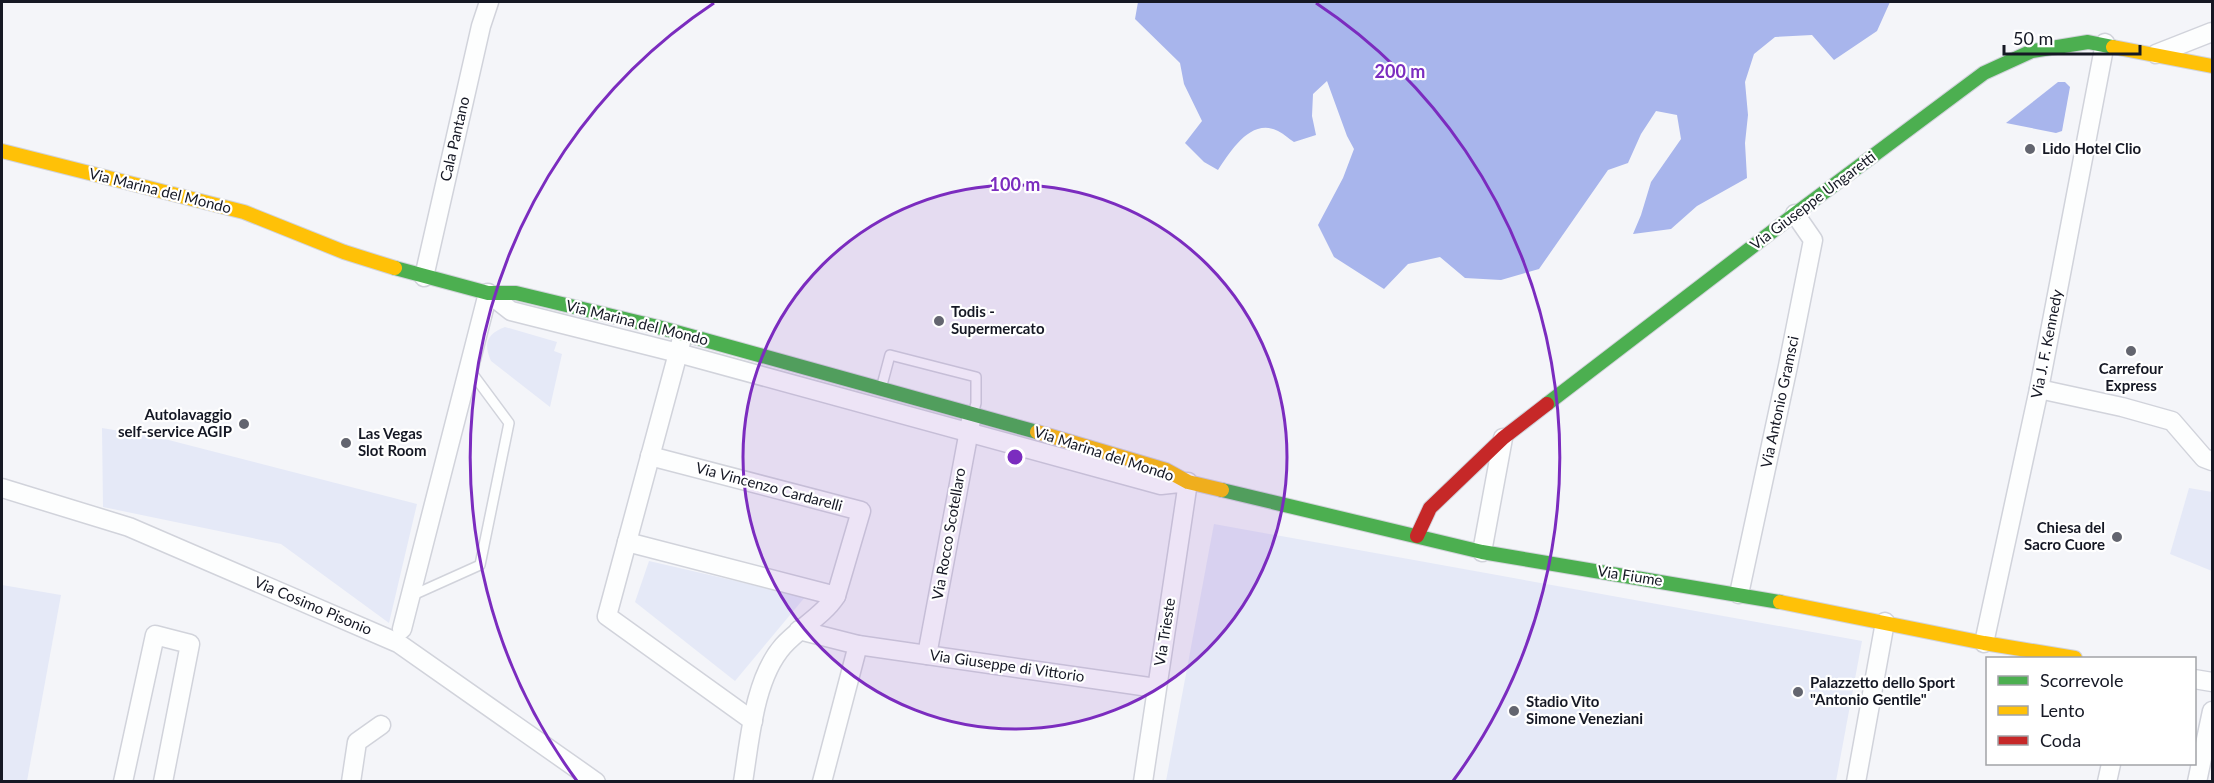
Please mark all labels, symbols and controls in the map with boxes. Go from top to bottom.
scale bar [2004,18,2140,56]
text: 50 m [2013,27,2053,49]
text: 200 m [1375,60,1425,82]
street label: Cala Pantano [436,95,473,183]
place label: Lido Hotel Clio [2042,139,2142,157]
marker: Lido Hotel Clio [2023,142,2037,156]
street label: Via Giuseppe Ungaretti [1746,147,1879,253]
street label: Via Marina del Mondo [87,164,233,216]
text: 100 m [990,173,1040,195]
street label: Via J. F. Kennedy [2027,287,2065,400]
street label: Via Marina del Mondo [564,296,710,348]
place label: Todis - Supermercato [951,302,1045,337]
marker: Todis - Supermercato [932,314,946,328]
street label: Via Antonio Gramsci [1756,334,1802,469]
marker: Carrefour Express [2124,344,2138,358]
place label: Carrefour Express [2099,359,2164,394]
place label: Autolavaggio self-service AGIP [118,405,232,440]
marker: Autolavaggio self-service AGIP [237,417,251,431]
street label: Via Marina del Mondo [1032,422,1177,484]
place label: Las Vegas Slot Room [358,424,426,459]
marker: Las Vegas Slot Room [339,436,353,450]
centre of rings [1005,447,1025,467]
street label: Via Vincenzo Cardarelli [694,458,845,514]
street label: Via Rocco Scotellaro [928,466,968,601]
place label: Chiesa del Sacro Cuore [2024,518,2105,553]
marker: Chiesa del Sacro Cuore [2110,530,2124,544]
street label: Via Fiume [1596,561,1664,589]
street label: Via Cosimo Pisonio [252,572,375,638]
street label: Via Trieste [1150,597,1178,667]
street label: Via Giuseppe di Vittorio [929,645,1086,685]
legend [1986,657,2196,765]
text: Scorrevole [2040,669,2123,691]
place label: Palazzetto dello Sport "Antonio Gentile" [1810,673,1955,708]
marker: Palazzetto dello Sport "Antonio Gentile" [1791,685,1805,699]
place label: Stadio Vito Simone Veneziani [1526,692,1643,727]
text: Lento [2040,699,2085,721]
marker: Stadio Vito Simone Veneziani [1507,704,1521,718]
text: Coda [2040,729,2081,751]

